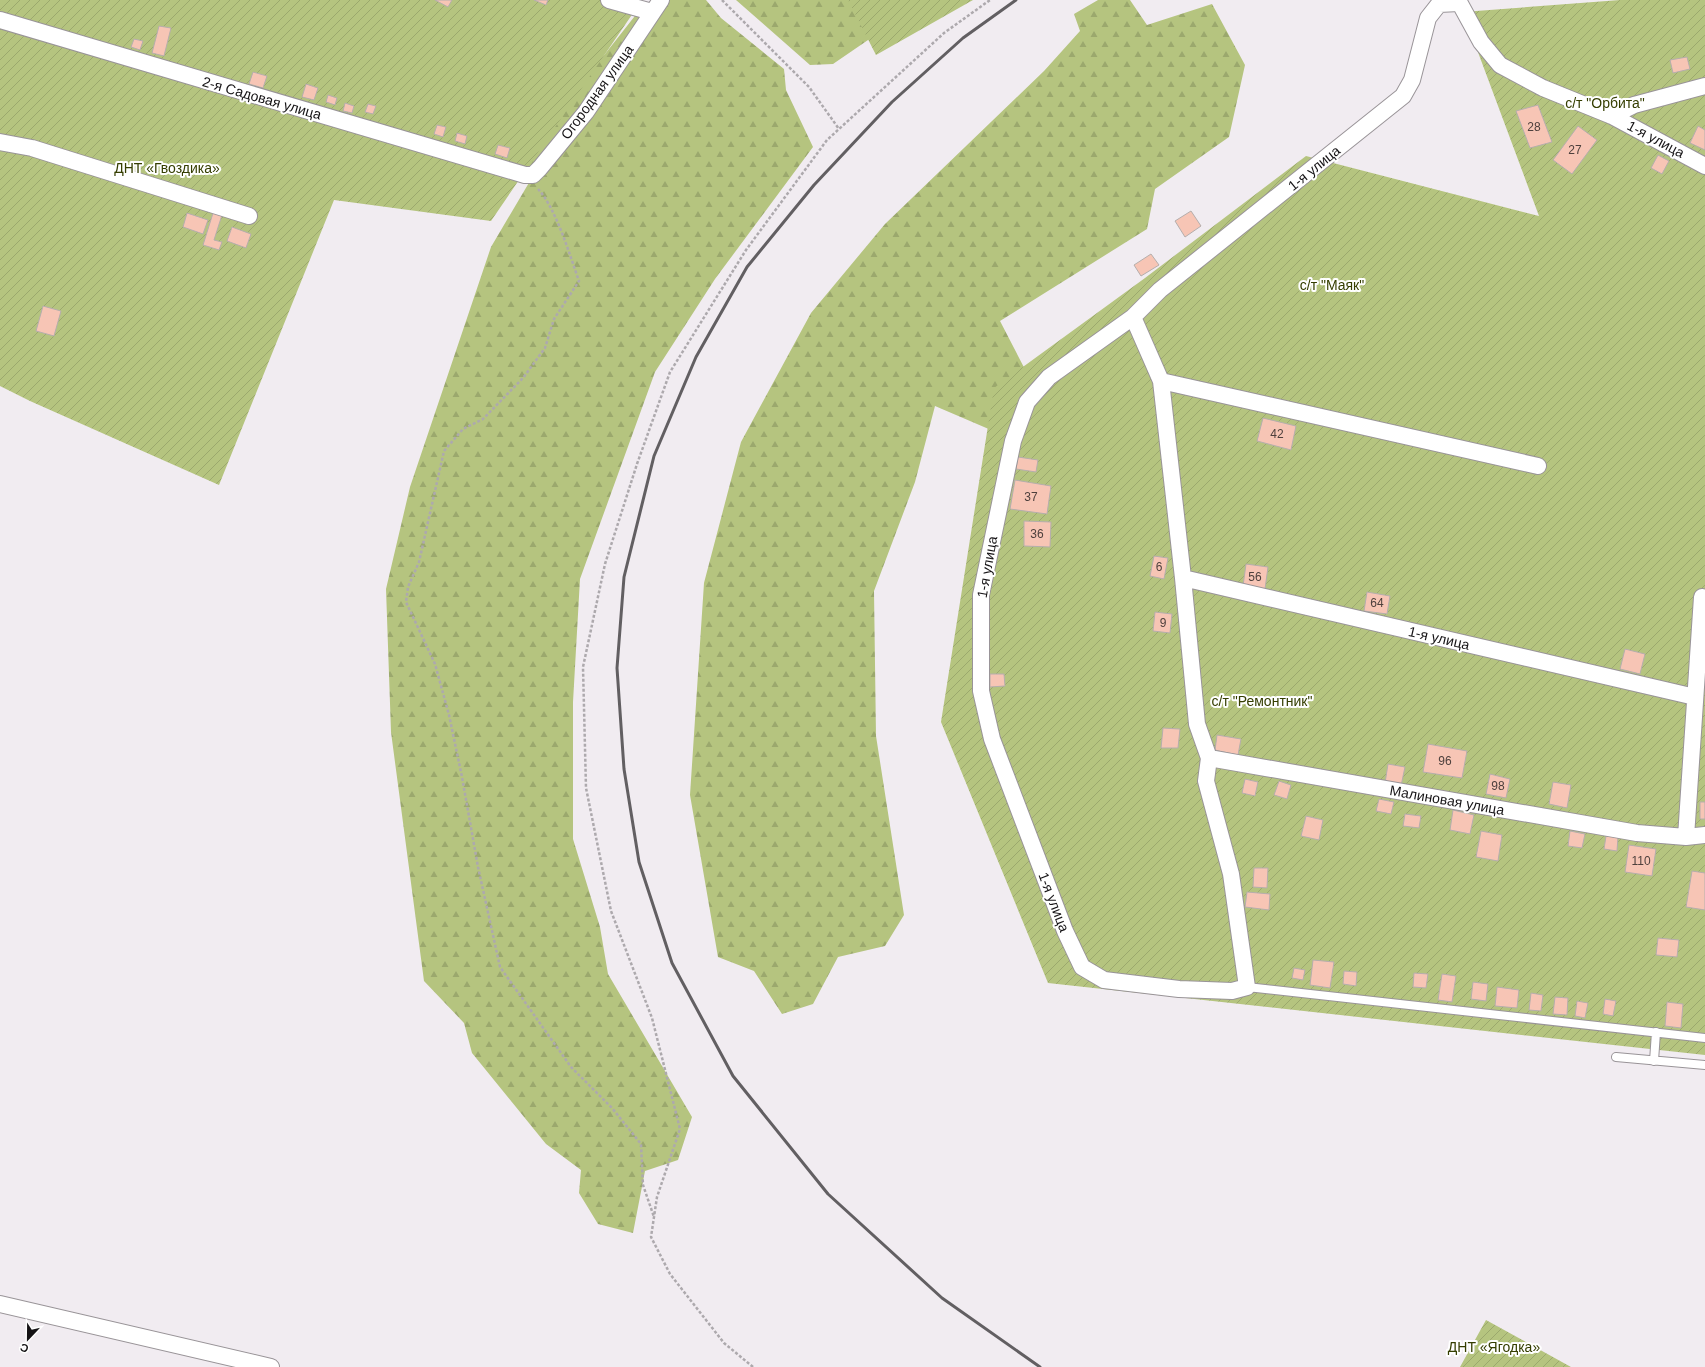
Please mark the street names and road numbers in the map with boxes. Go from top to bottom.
street label: Огородная улица [557,42,637,142]
street label: 2-я Садовая улица [201,73,324,123]
street label: 1-я улица [1625,117,1687,161]
street label: 1-я улица [1285,142,1343,194]
street label: 1-я улица [974,535,1000,599]
street label: 1-я улица [1407,623,1471,653]
street label: Малиновая улица [1388,782,1506,818]
street label: 1-я улица [1035,870,1073,934]

